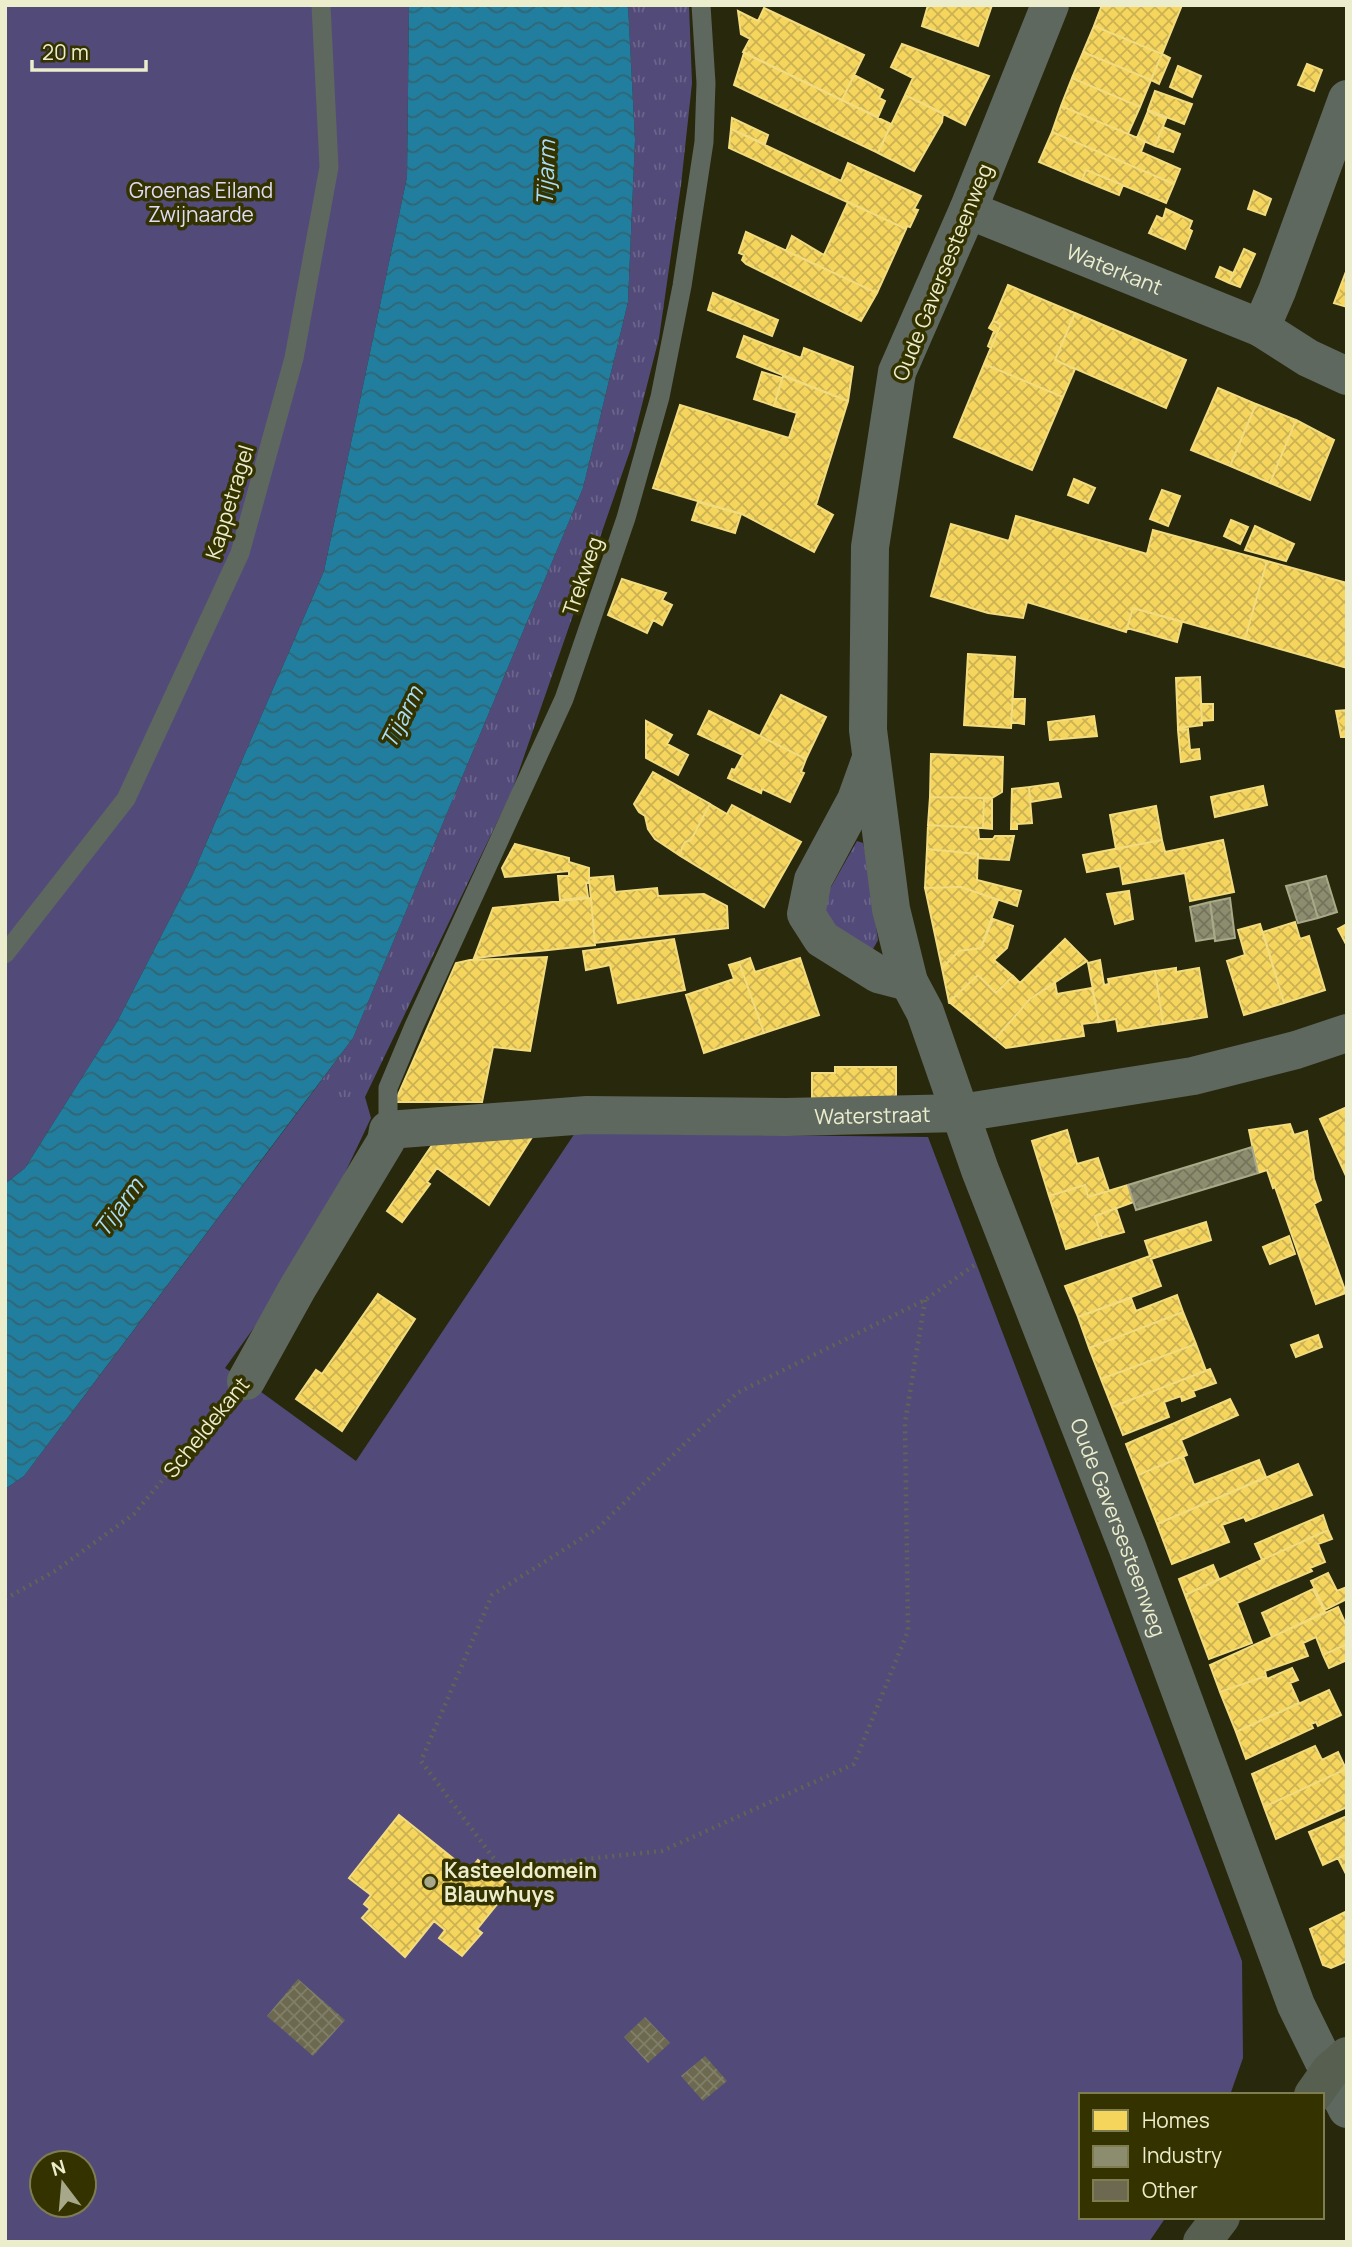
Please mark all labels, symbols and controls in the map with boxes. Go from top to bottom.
scale bar [32,28,145,72]
text: 20 m [42,38,89,66]
water label: Tijarm [528,138,562,206]
street label: Oude Gaversesteenweg [886,159,998,385]
park label: Groenas Eiland Zwijnaarde [129,176,273,228]
street label: Waterkant [1062,237,1167,301]
street label: Kappetragel [198,441,260,563]
street label: Trekweg [555,533,609,619]
water label: Tijarm [372,679,431,753]
street label: Waterstraat [814,1100,931,1130]
water label: Tijarm [86,1170,151,1243]
street label: Scheldekant [157,1371,255,1483]
street label: Oude Gaversesteenweg [1064,1414,1173,1641]
place label: Kasteeldomein Blauwhuys [444,1856,597,1908]
marker: Kasteeldomein Blauwhuys [422,1874,438,1890]
legend [1079,2093,1324,2219]
text: Homes [1142,2106,1210,2134]
text: Industry [1142,2141,1222,2169]
north arrow [28,2149,98,2219]
text: N [48,2153,68,2182]
text: Other [1142,2176,1198,2204]

